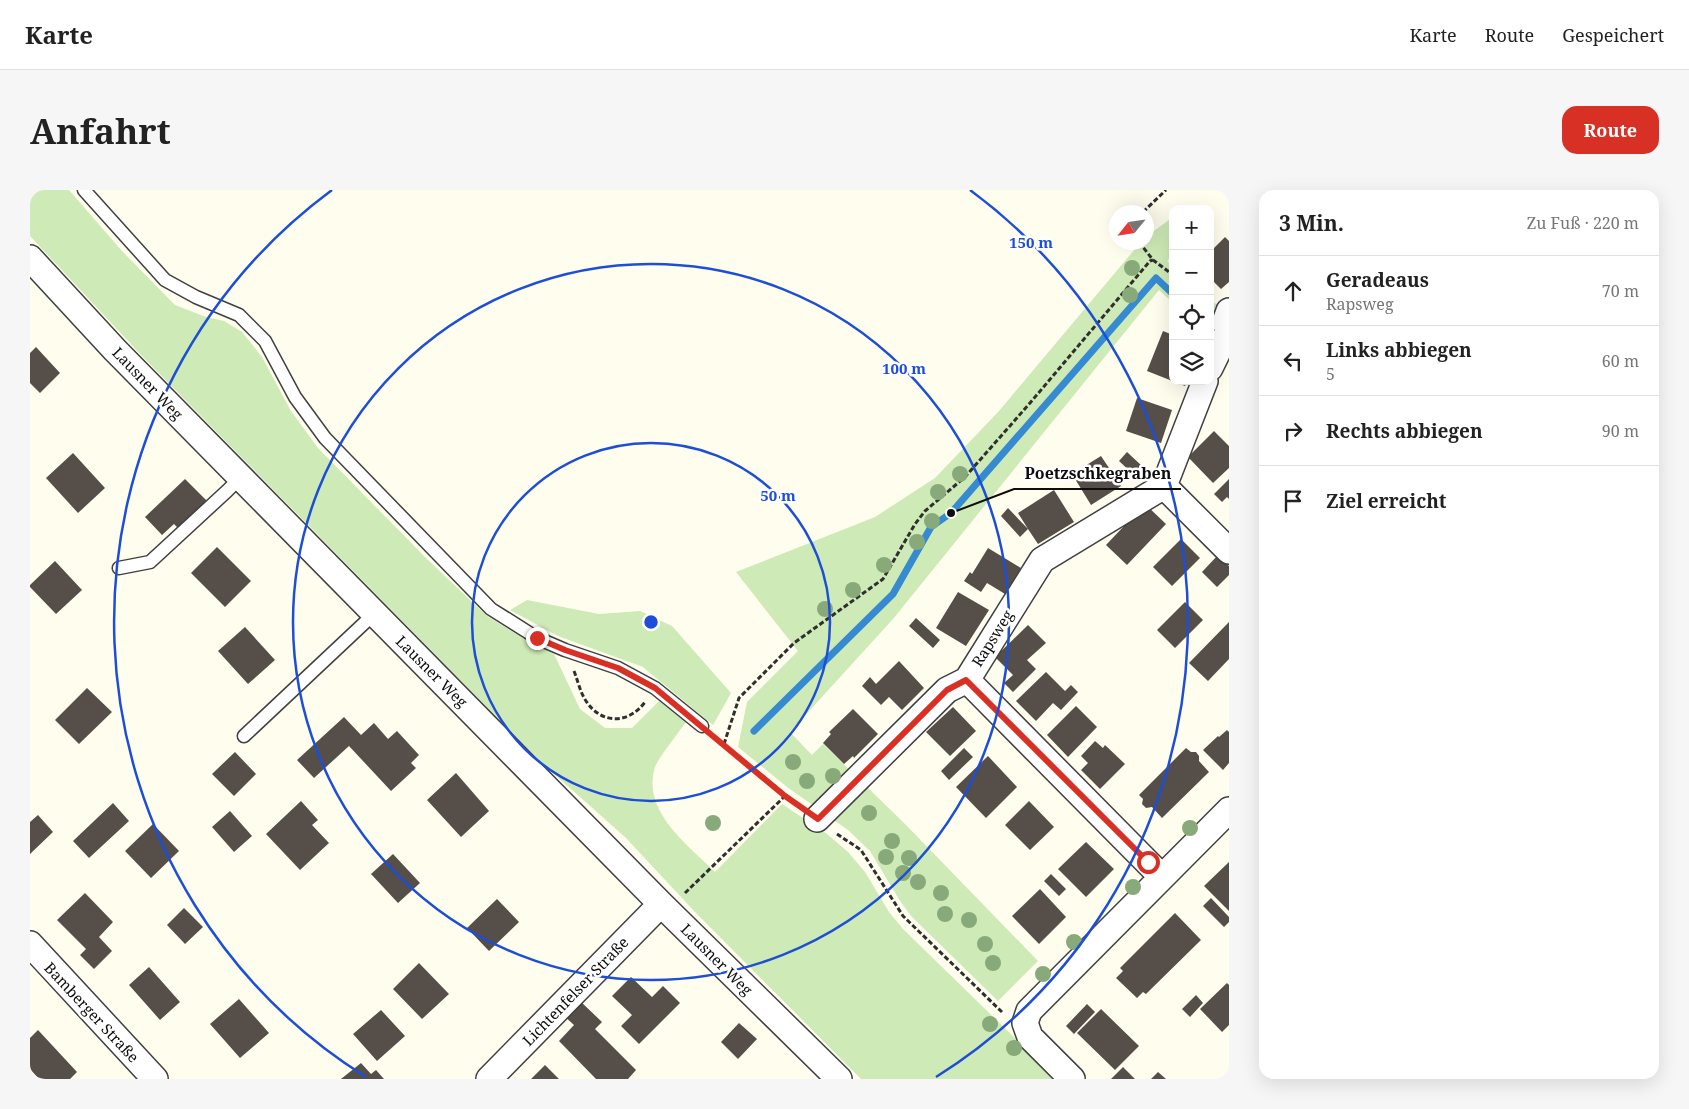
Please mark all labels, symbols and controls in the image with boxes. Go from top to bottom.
text: Karte [25,18,93,51]
text: Karte [1409,23,1457,47]
text: Route [1485,23,1534,47]
text: Gespeichert [1562,23,1664,47]
button: Route [1562,106,1659,154]
text: Anfahrt [30,107,171,154]
north arrow [1109,205,1154,250]
map controls [1169,205,1214,385]
button: + [1169,205,1214,250]
text: 3 Min. [1279,209,1344,237]
text: Zu Fuß · 220 m [1527,212,1639,234]
text: 150 m [1009,232,1053,252]
button: − [1169,250,1214,295]
text: Geradeaus [1326,267,1429,293]
icon: ahead [1279,277,1307,305]
text: 70 m [1602,280,1639,302]
text: Rapsweg [1326,293,1394,315]
button: locate [1169,295,1214,340]
text: Links abbiegen [1326,337,1472,363]
button: layers [1169,340,1214,385]
street label: Lausner Weg [108,342,188,424]
icon: left [1279,347,1307,375]
text: 60 m [1602,350,1639,372]
text: 100 m [882,358,926,378]
text: 5 [1326,363,1335,385]
icon: right [1279,417,1307,445]
text: Rechts abbiegen [1326,418,1483,444]
text: 90 m [1602,420,1639,442]
callout: Poetzschkegraben [1014,458,1181,489]
text: Poetzschkegraben [1025,462,1172,484]
text: 50 m [760,485,796,505]
icon: arrive [1279,487,1307,515]
text: Ziel erreicht [1326,488,1447,514]
street label: Rapsweg [967,606,1017,670]
centre of rings [642,613,660,631]
route end [526,627,549,650]
street label: Lausner Weg [392,631,472,711]
route start [1137,851,1160,874]
street label: Lausner Weg [677,919,757,999]
street label: Lichtenfelser Straße [518,932,632,1050]
street label: Bamberger Straße [40,958,144,1066]

